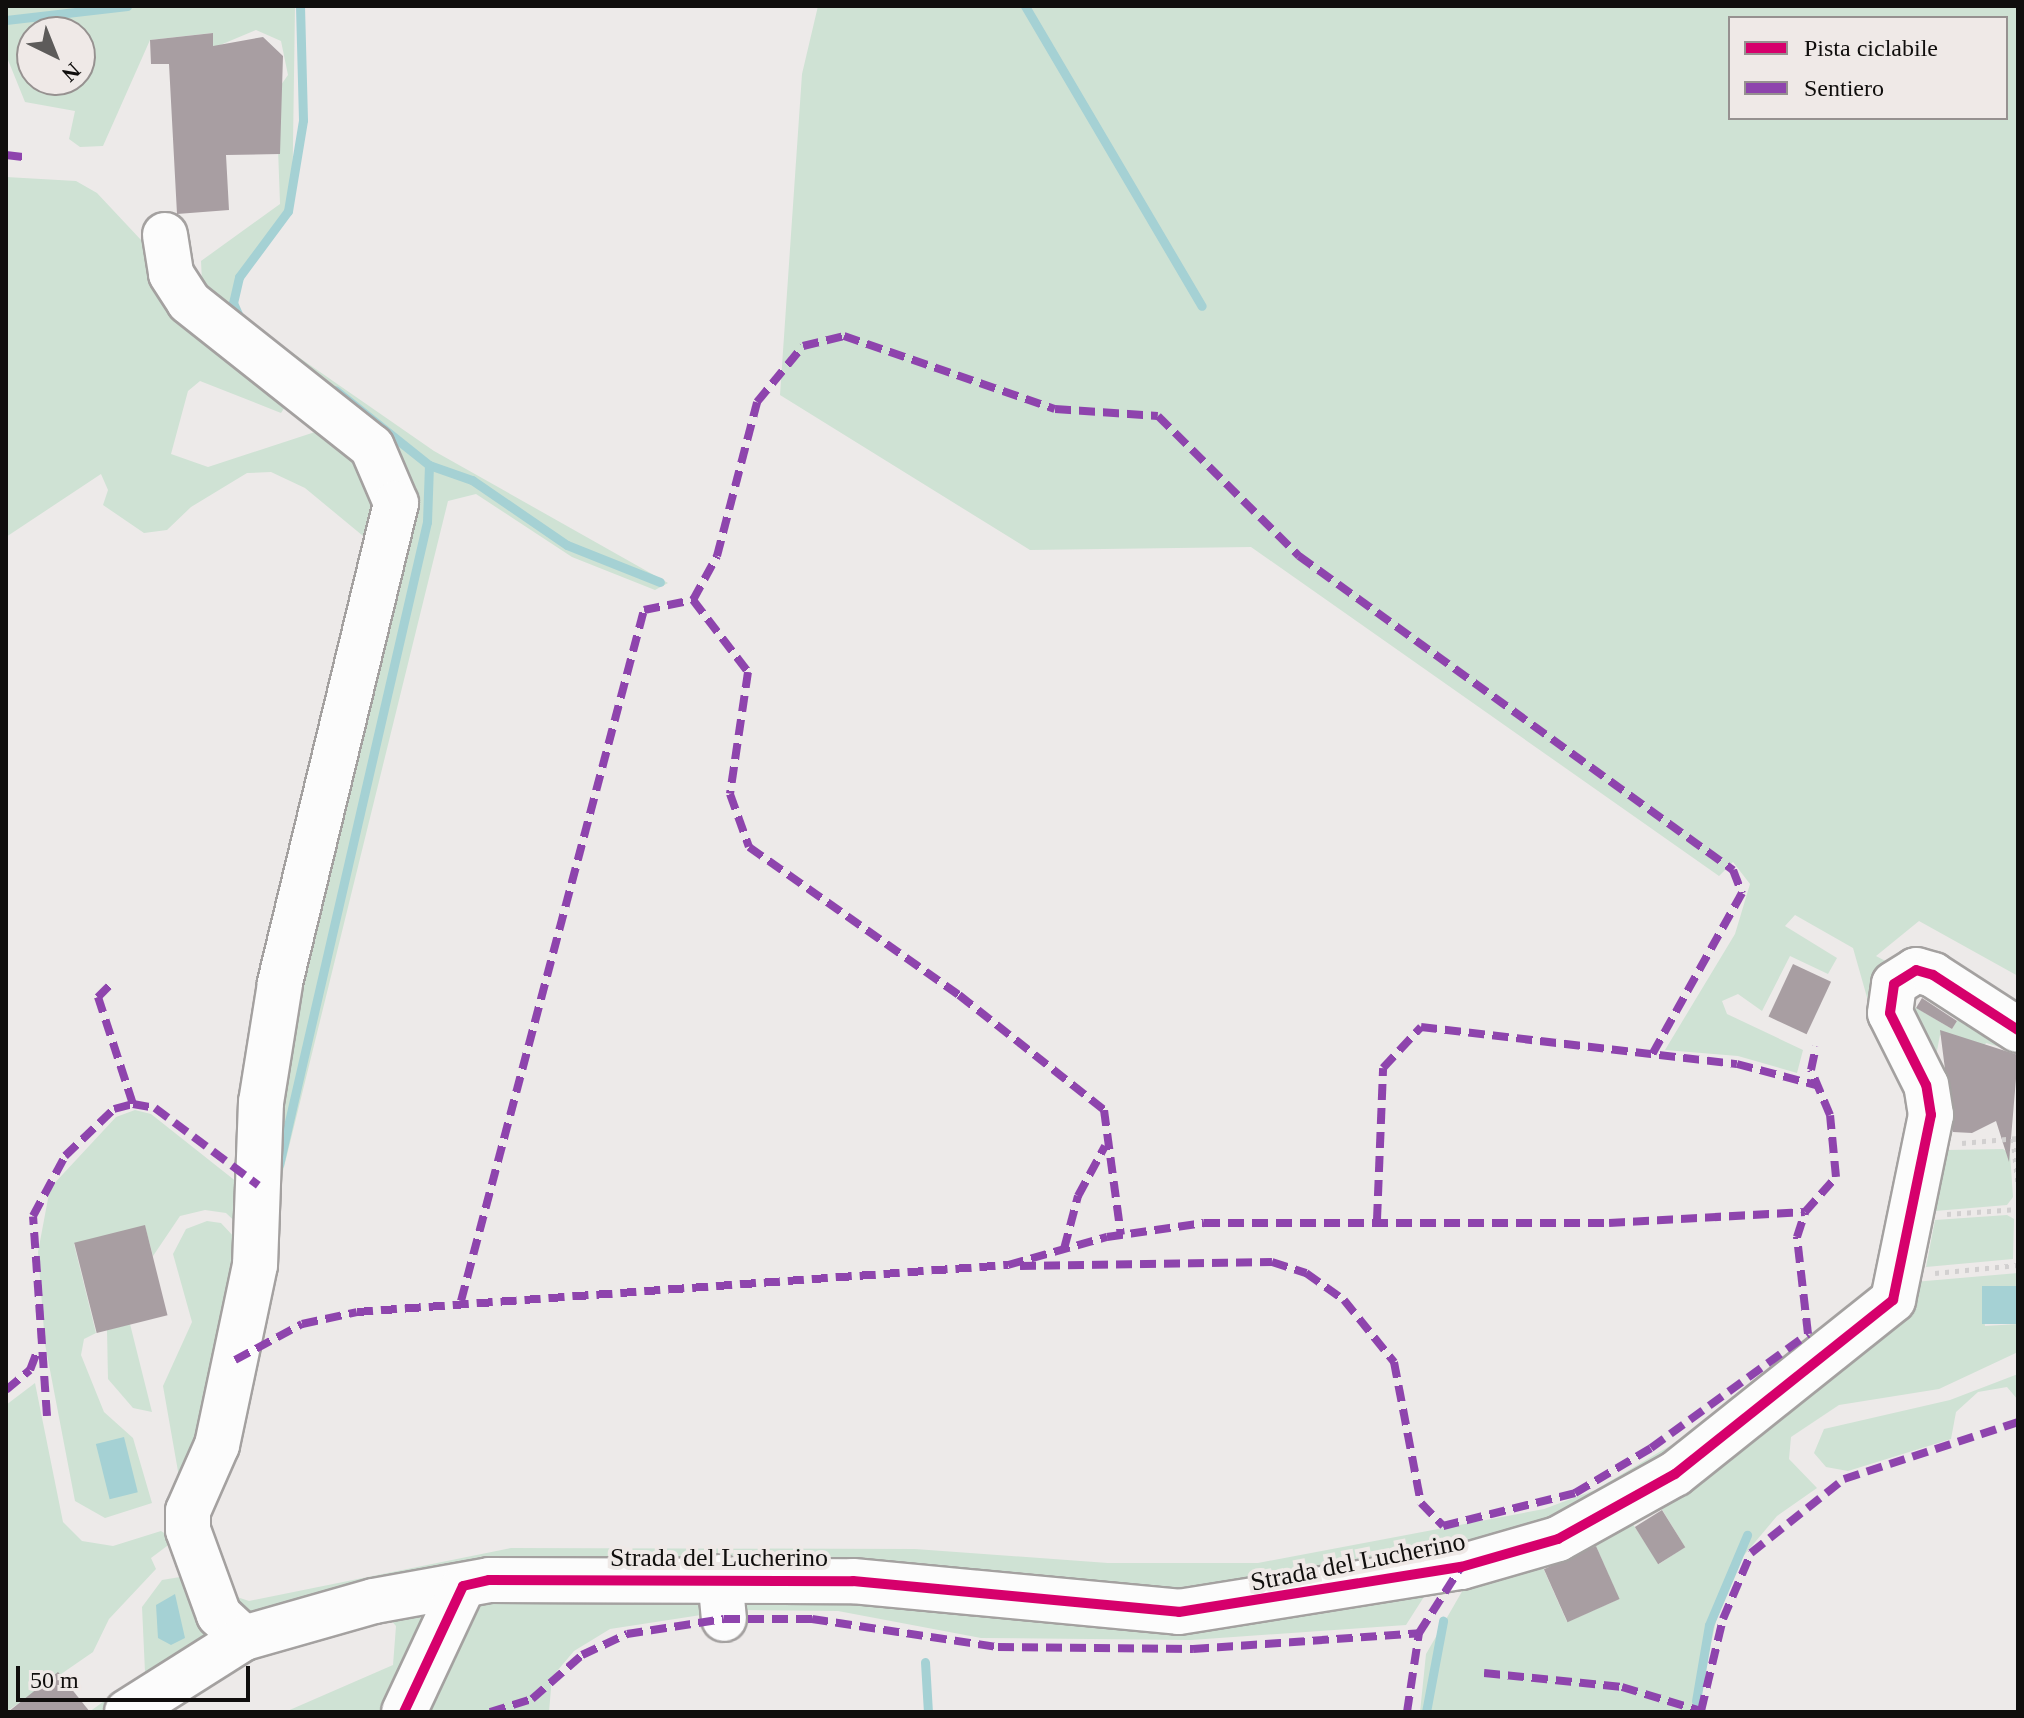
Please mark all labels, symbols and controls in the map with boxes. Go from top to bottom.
north arrow [16,16,96,96]
legend [1728,16,2008,120]
text: Pista ciclabile [1804,35,1938,61]
text: N [57,58,86,87]
text: Sentiero [1804,75,1884,101]
street label: Strada del Lucherino [1248,1526,1468,1598]
street label: Strada del Lucherino [610,1542,828,1574]
scale bar [20,1650,254,1700]
text: 50 m [30,1667,79,1693]

